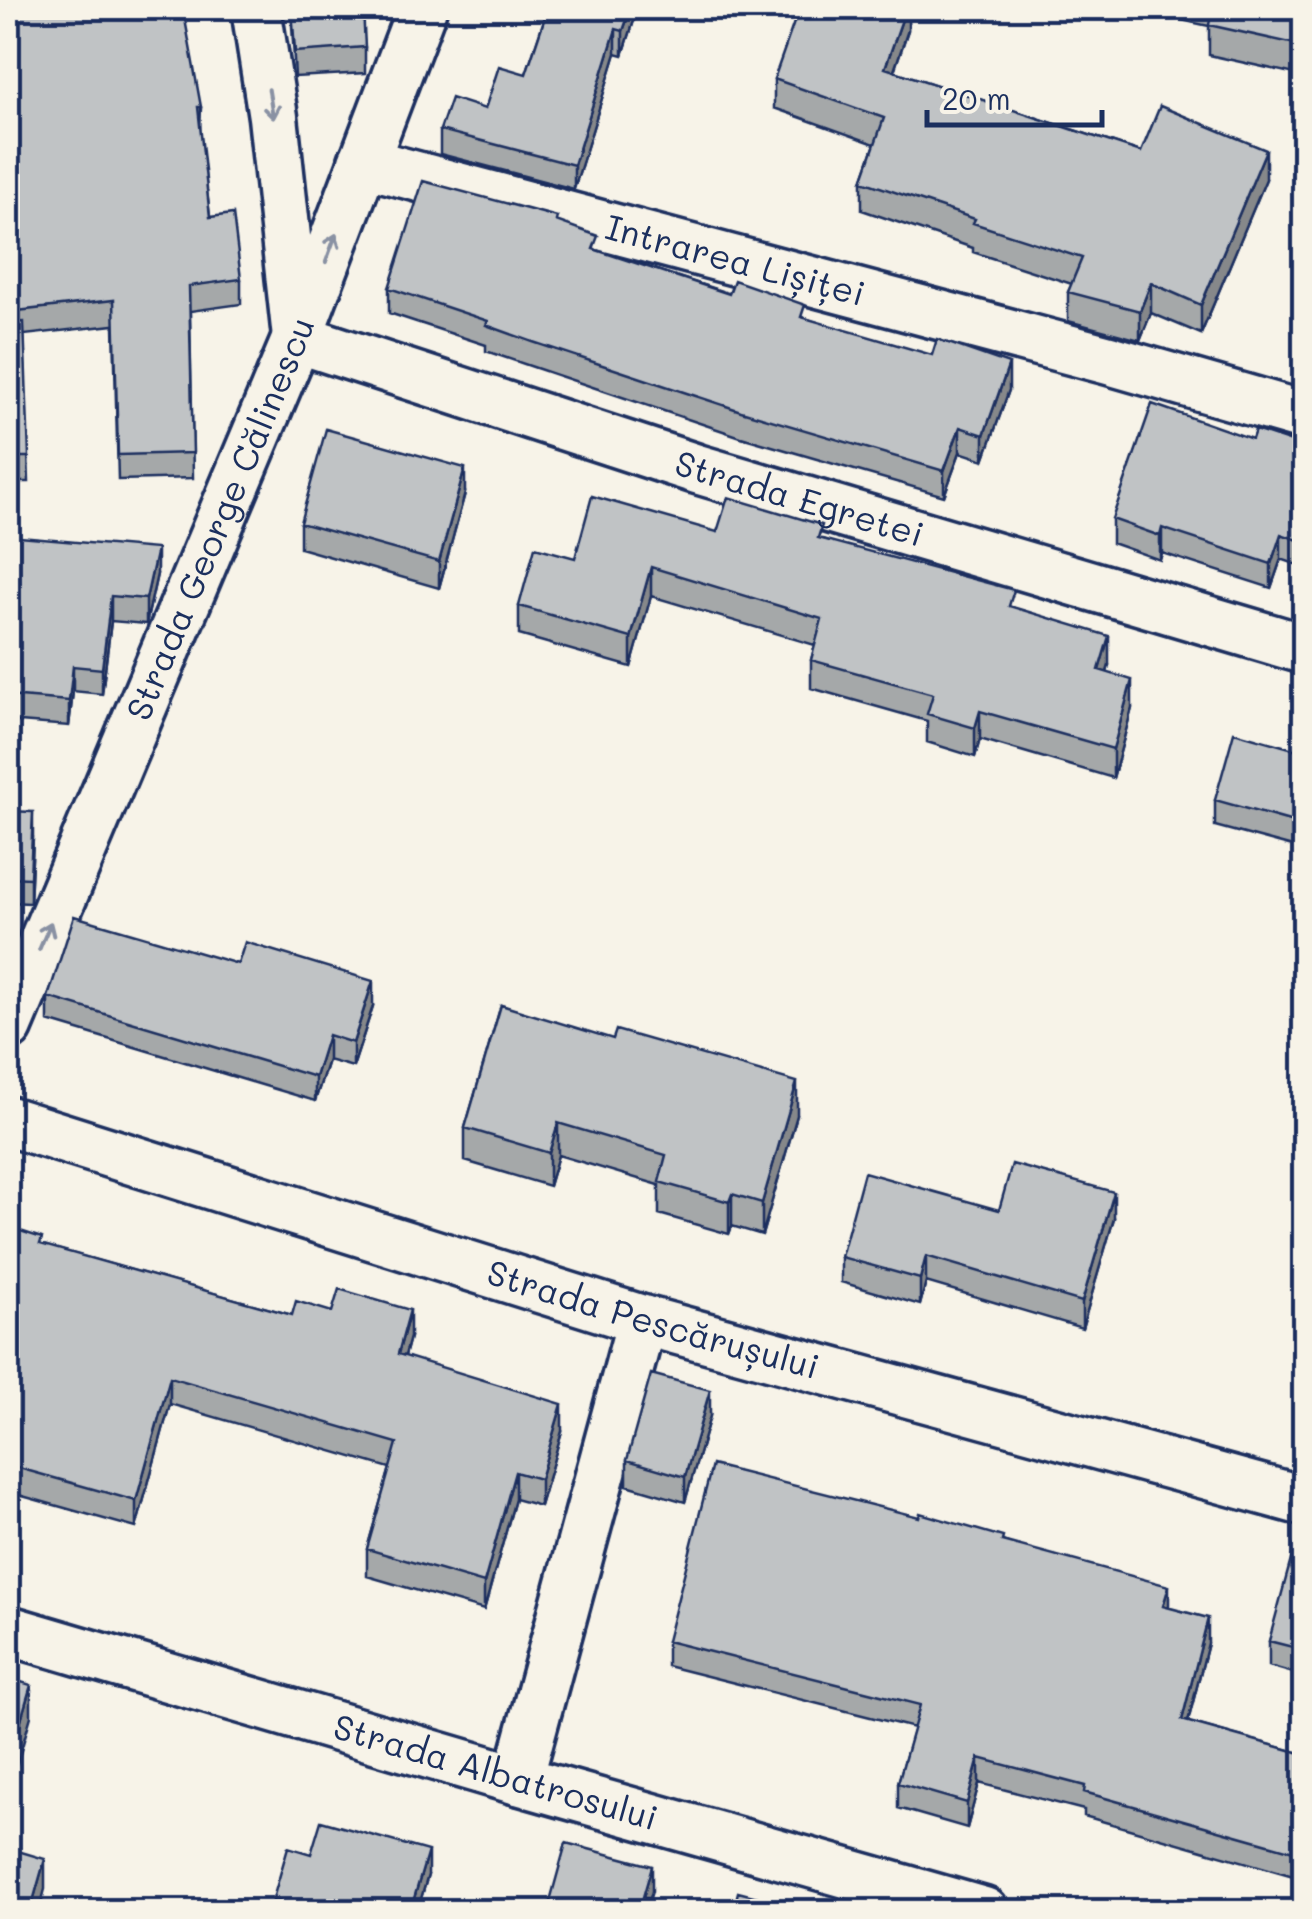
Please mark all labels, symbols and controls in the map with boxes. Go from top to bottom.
scale bar [927,65,1102,127]
text: 20 m [942,78,1011,118]
one-way arrow [262,87,280,120]
street label: Intrarea Lișiței [601,202,870,315]
one-way arrow [323,234,341,264]
street label: Strada George Călinescu [114,310,324,727]
street label: Strada Egretei [669,438,929,556]
one-way arrow [38,921,56,952]
street label: Strada Pescărușului [482,1248,825,1388]
street label: Strada Albatrosului [329,1702,663,1839]

